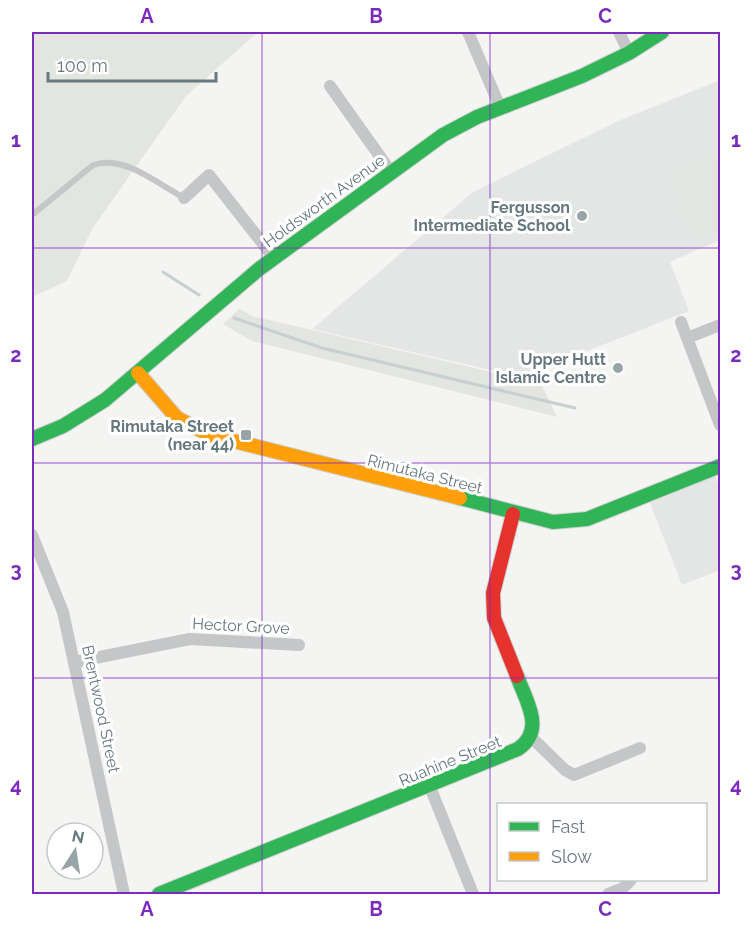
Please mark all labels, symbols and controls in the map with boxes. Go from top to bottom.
text: A [140,4,154,28]
text: B [369,4,383,28]
text: C [598,4,612,28]
scale bar [48,45,216,83]
text: 100 m [57,55,108,76]
text: 1 [11,128,21,152]
text: 1 [731,128,741,152]
street label: Holdsworth Avenue [260,151,388,251]
place label: Fergusson Intermediate School [414,198,571,235]
marker: Fergusson Intermediate School [575,209,589,223]
text: 2 [10,343,22,367]
text: 2 [730,343,742,367]
place label: Upper Hutt Islamic Centre [496,350,606,387]
marker: Upper Hutt Islamic Centre [611,361,625,375]
place label: Rimutaka Street (near 44) [110,417,234,454]
marker: Rimutaka Street (near 44) [239,428,253,442]
street label: Rimutaka Street [366,451,485,498]
text: 3 [10,558,22,582]
text: 3 [730,558,742,582]
street label: Hector Grove [192,614,290,638]
street label: Brentwood Street [78,643,124,775]
street label: Ruahine Street [396,732,504,790]
text: 4 [10,773,22,797]
text: 4 [730,773,742,797]
legend [497,803,707,881]
text: Fast [551,816,585,837]
north arrow [45,821,105,881]
text: N [70,826,86,847]
text: Slow [551,846,592,867]
text: A [140,897,154,921]
text: B [369,897,383,921]
text: C [598,897,612,921]

